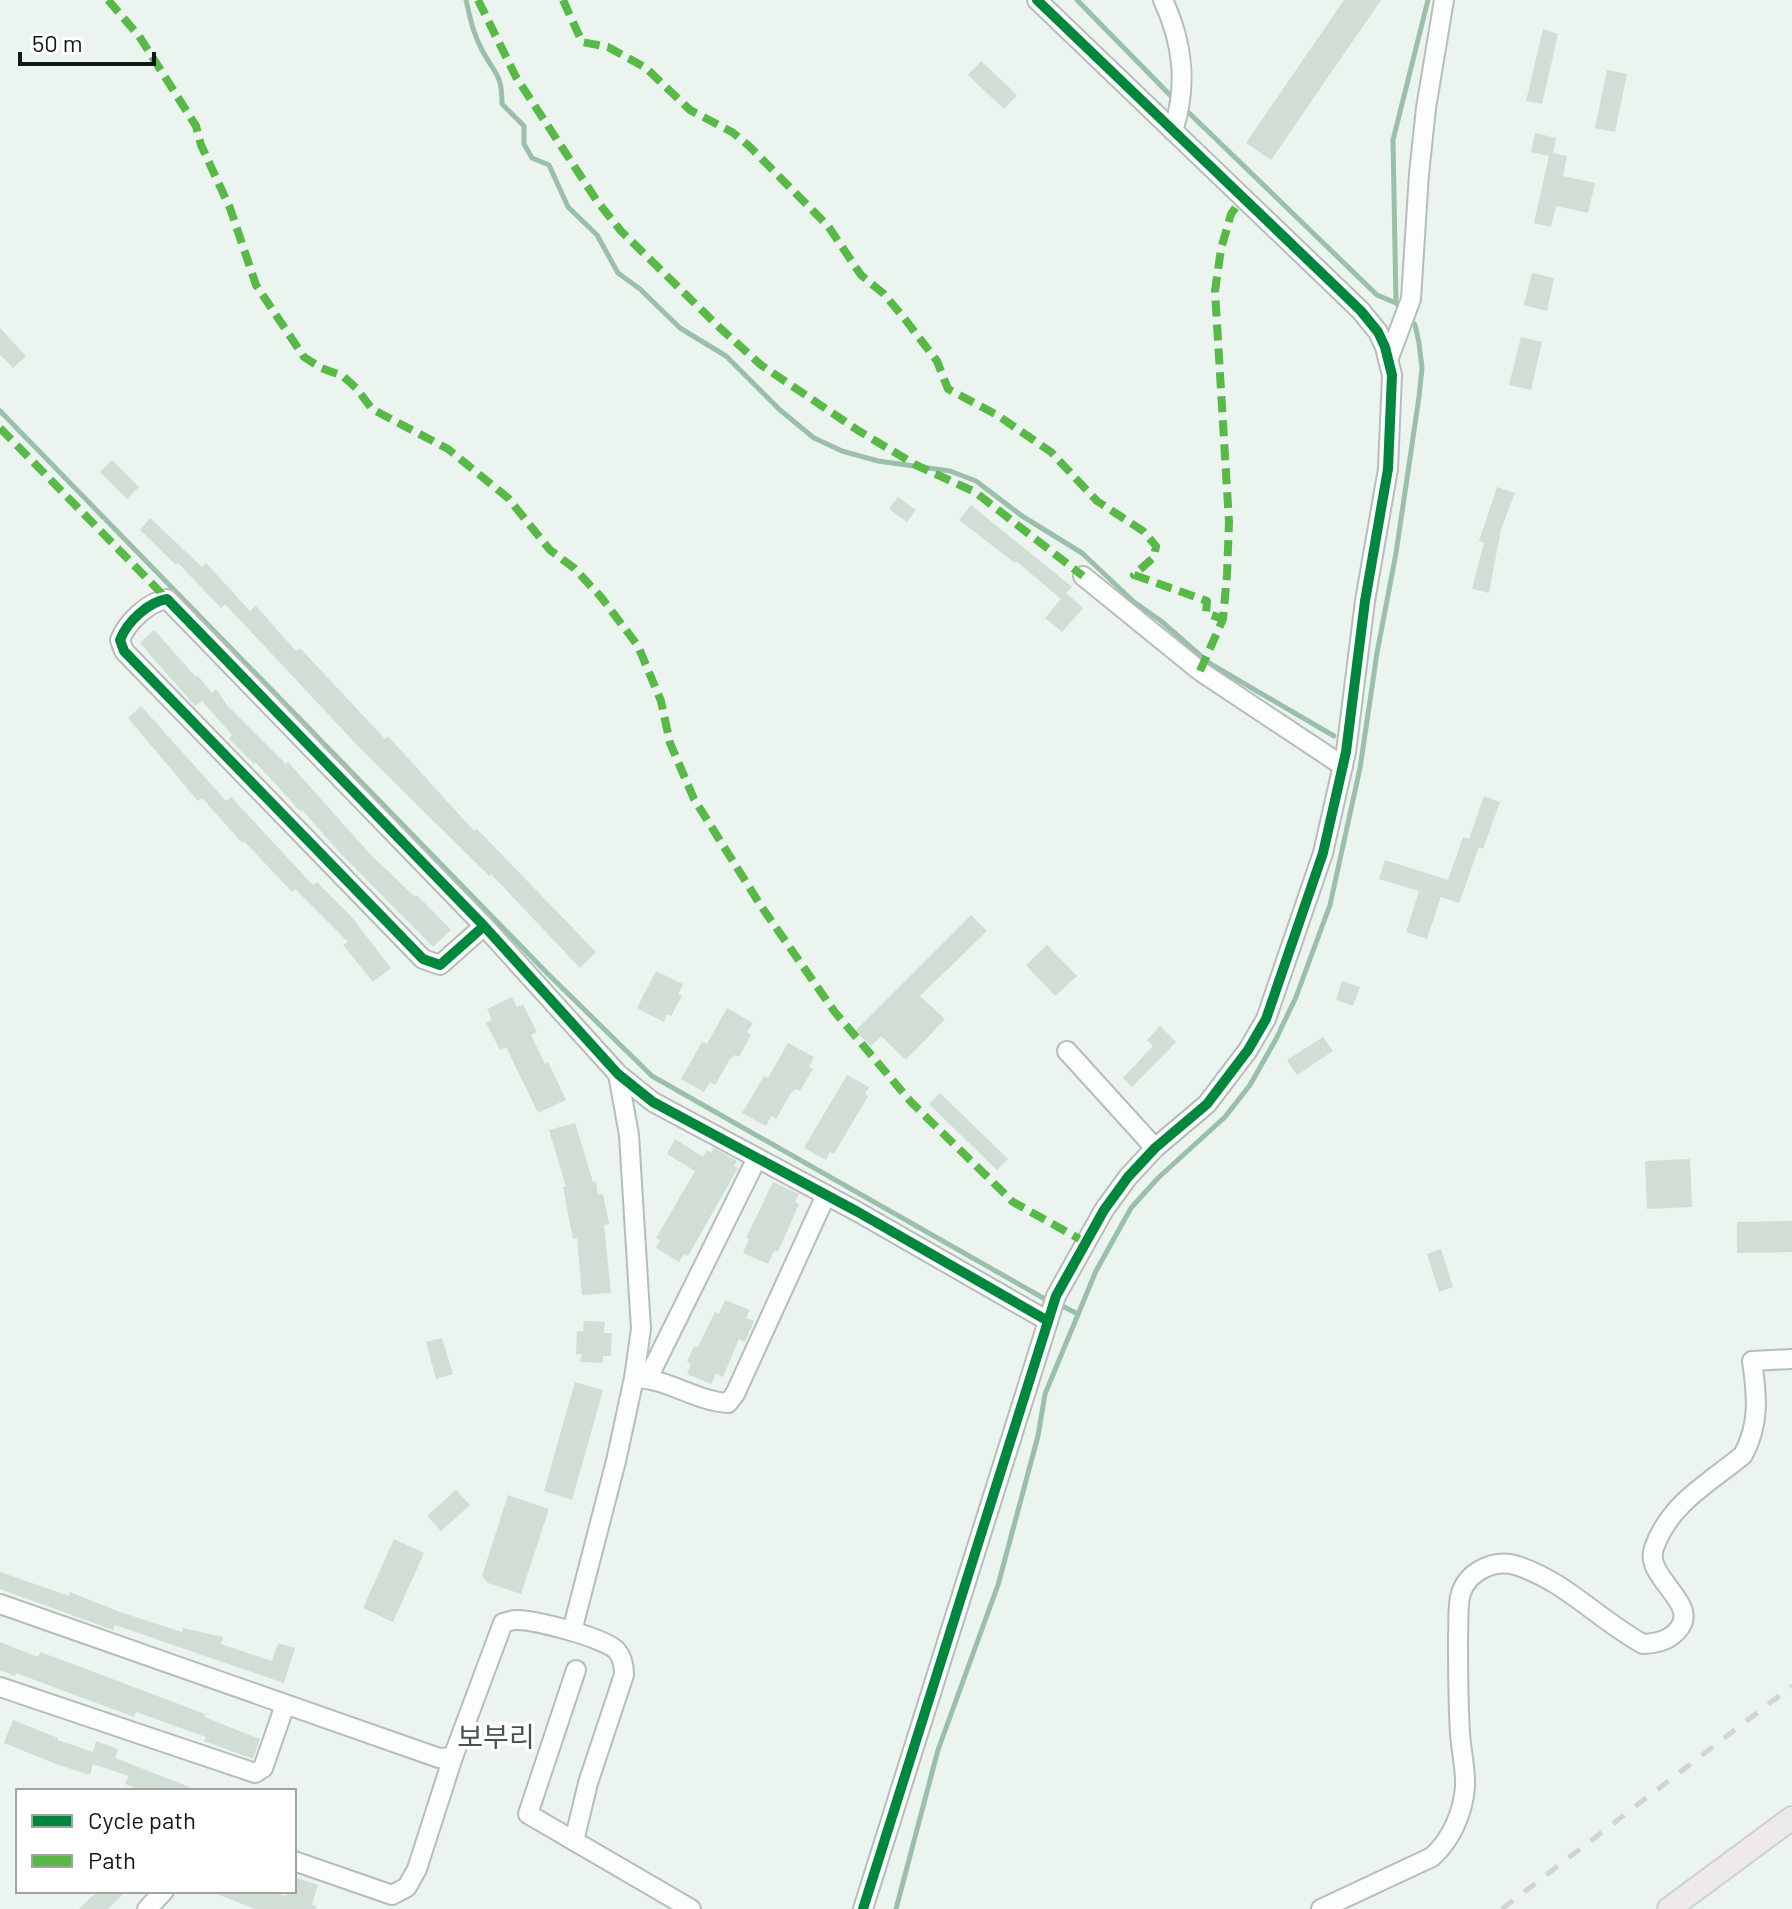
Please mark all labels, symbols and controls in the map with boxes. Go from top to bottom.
scale bar [20,16,154,66]
text: 50 m [32,28,83,57]
district label: 보부리 [457,1719,535,1753]
legend [16,1789,296,1893]
text: Cycle path [88,1805,196,1834]
text: Path [88,1845,136,1874]

